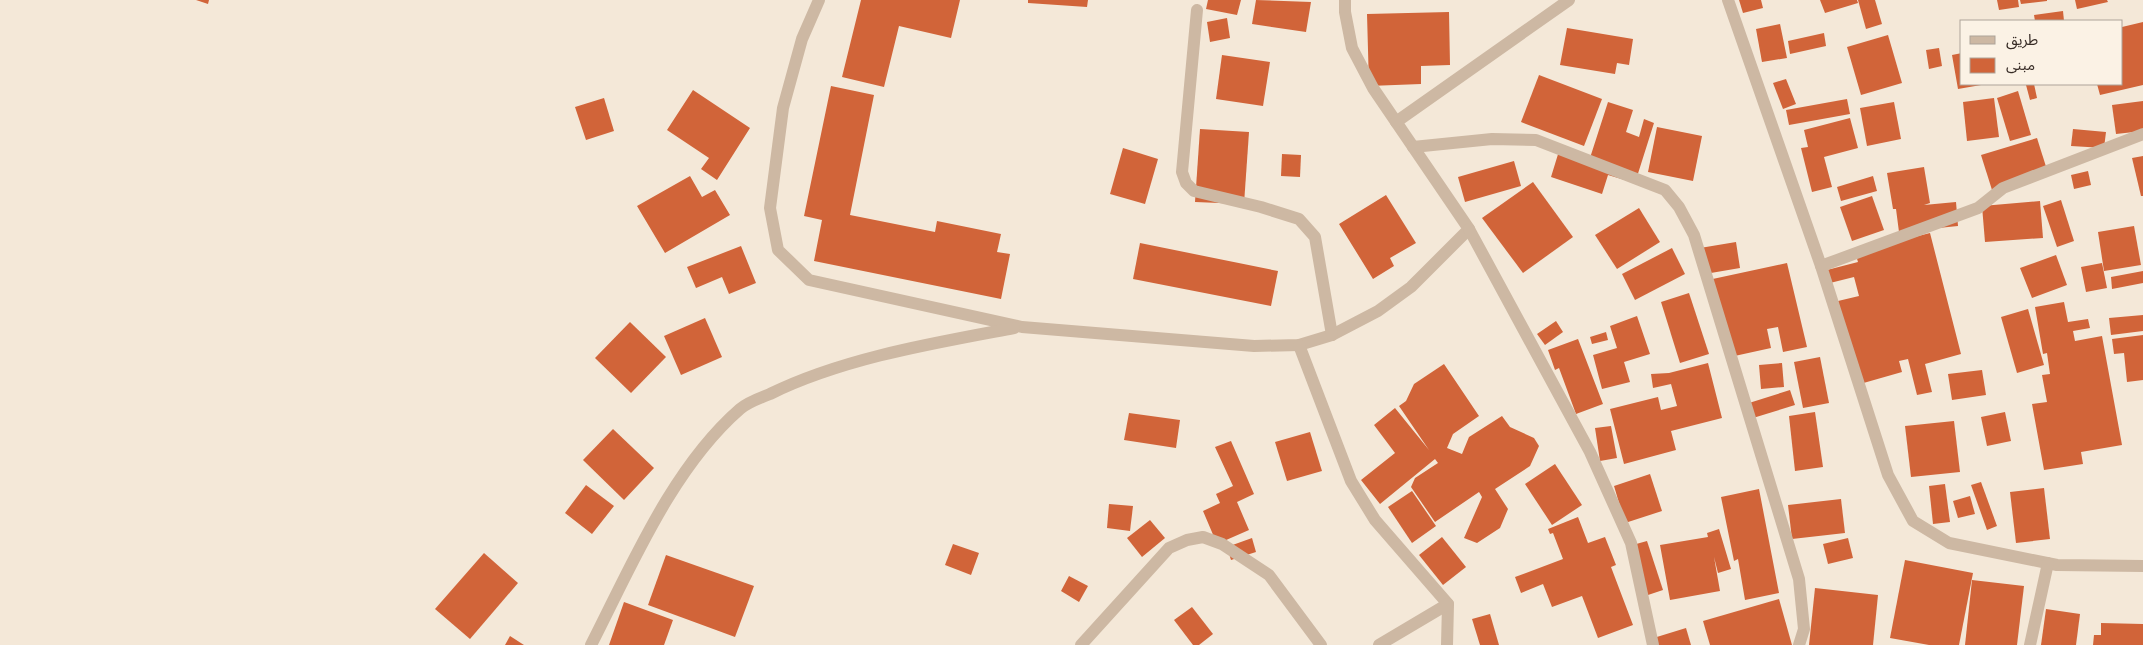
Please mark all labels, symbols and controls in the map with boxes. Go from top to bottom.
legend [1960,20,2123,85]
text: طريق [2006,29,2038,50]
text: مبنى [2006,54,2035,75]

